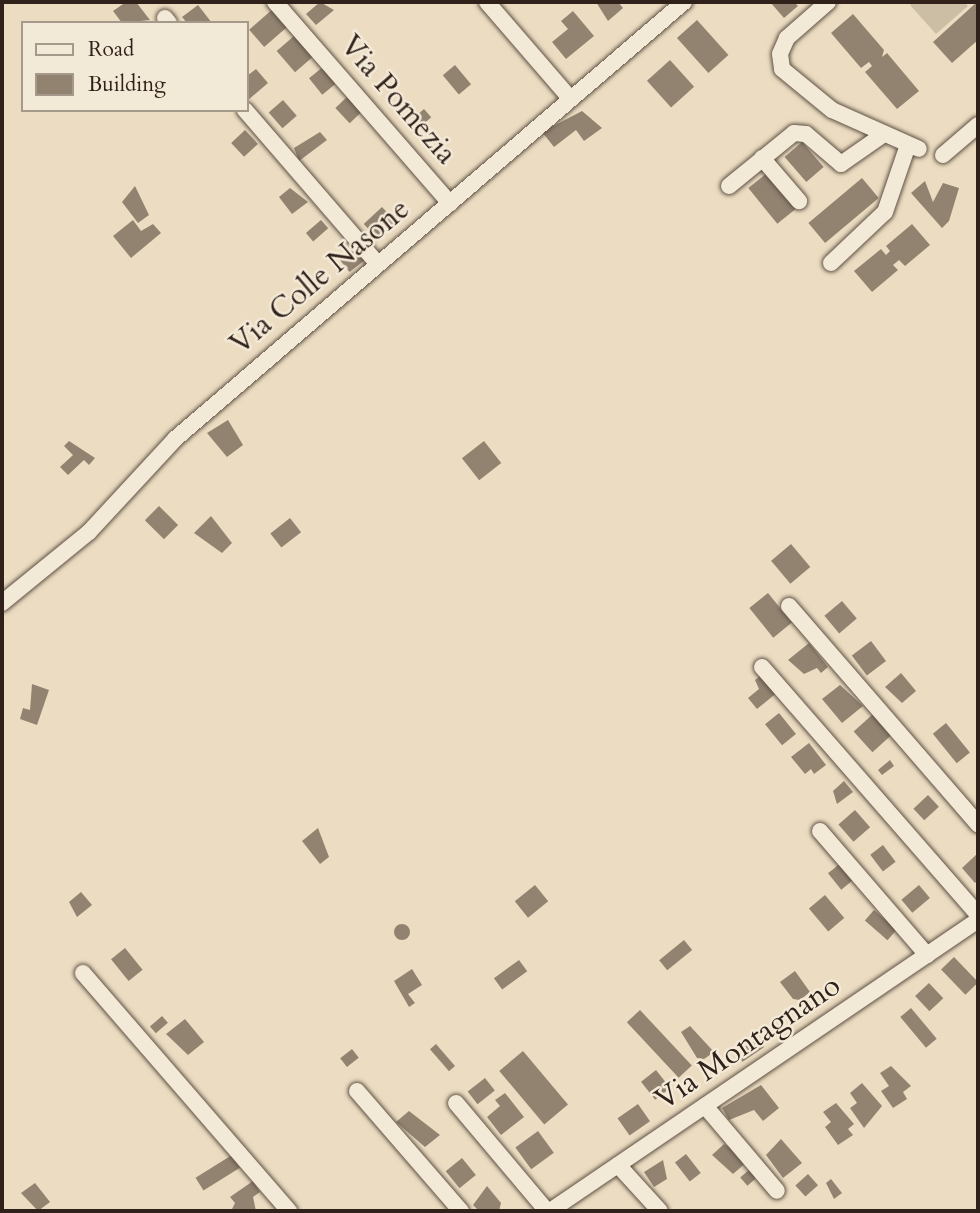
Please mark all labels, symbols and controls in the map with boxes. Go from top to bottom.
legend [21,21,248,112]
street label: Via Pomezia [332,28,464,172]
text: Road [88,35,134,64]
text: Building [88,70,166,99]
street label: Via Colle Nasone [223,192,417,362]
street label: Via Montagnano [649,968,847,1118]

